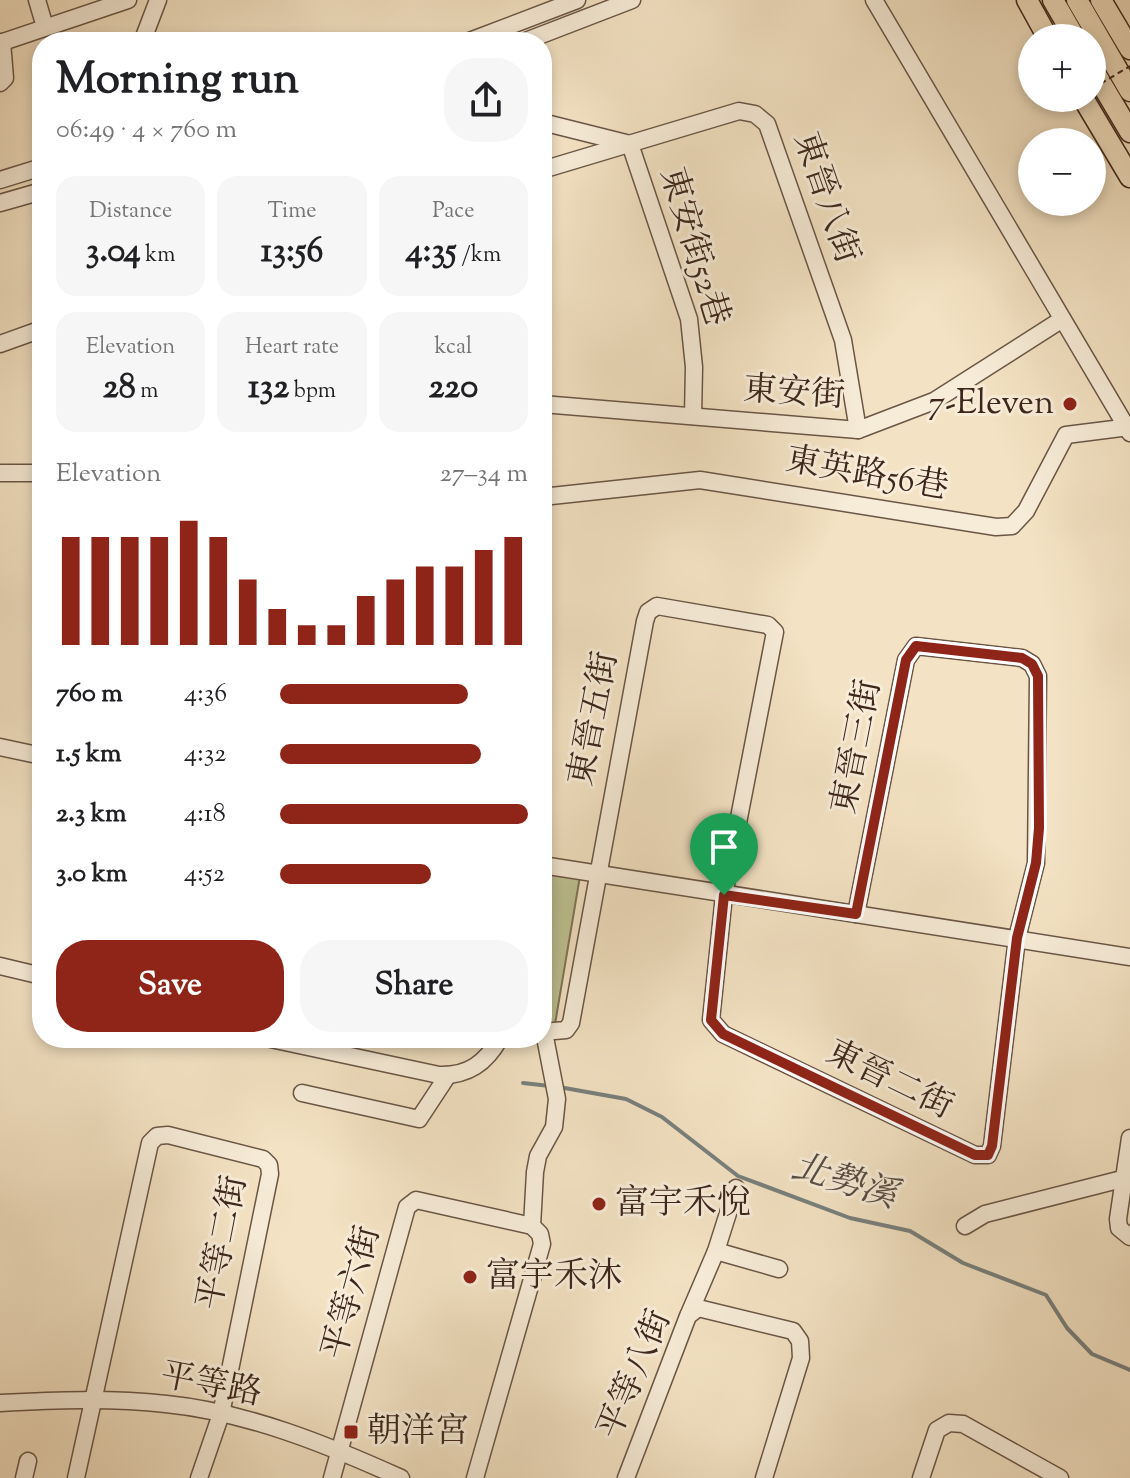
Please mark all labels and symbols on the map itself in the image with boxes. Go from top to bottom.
street label: 東晉八街 [780,126,870,270]
street label: 東安街52巷 [646,162,740,332]
street label: 東安街 [741,366,847,422]
place label: 7-Eleven [928,380,1054,429]
marker: 7-Eleven [1061,395,1079,413]
street label: 東英路56巷 [782,437,952,513]
street label: 東晉五街 [558,648,632,790]
street label: 東晉三街 [821,676,895,818]
pin [690,813,758,895]
street label: 東晉二街 [817,1029,961,1133]
water label: 北勢溪 [785,1142,907,1225]
street label: 平等二街 [187,1172,261,1314]
place label: 富宇禾悅 [615,1180,751,1229]
marker: 富宇禾悅 [590,1195,608,1213]
street label: 平等六街 [312,1221,394,1365]
place label: 富宇禾沐 [486,1253,622,1302]
marker: 富宇禾沐 [461,1268,479,1286]
street label: 平等八街 [587,1303,685,1447]
street label: 平等路 [156,1352,266,1420]
place label: 朝洋宮 [367,1408,469,1457]
marker: 朝洋宮 [342,1423,360,1441]

